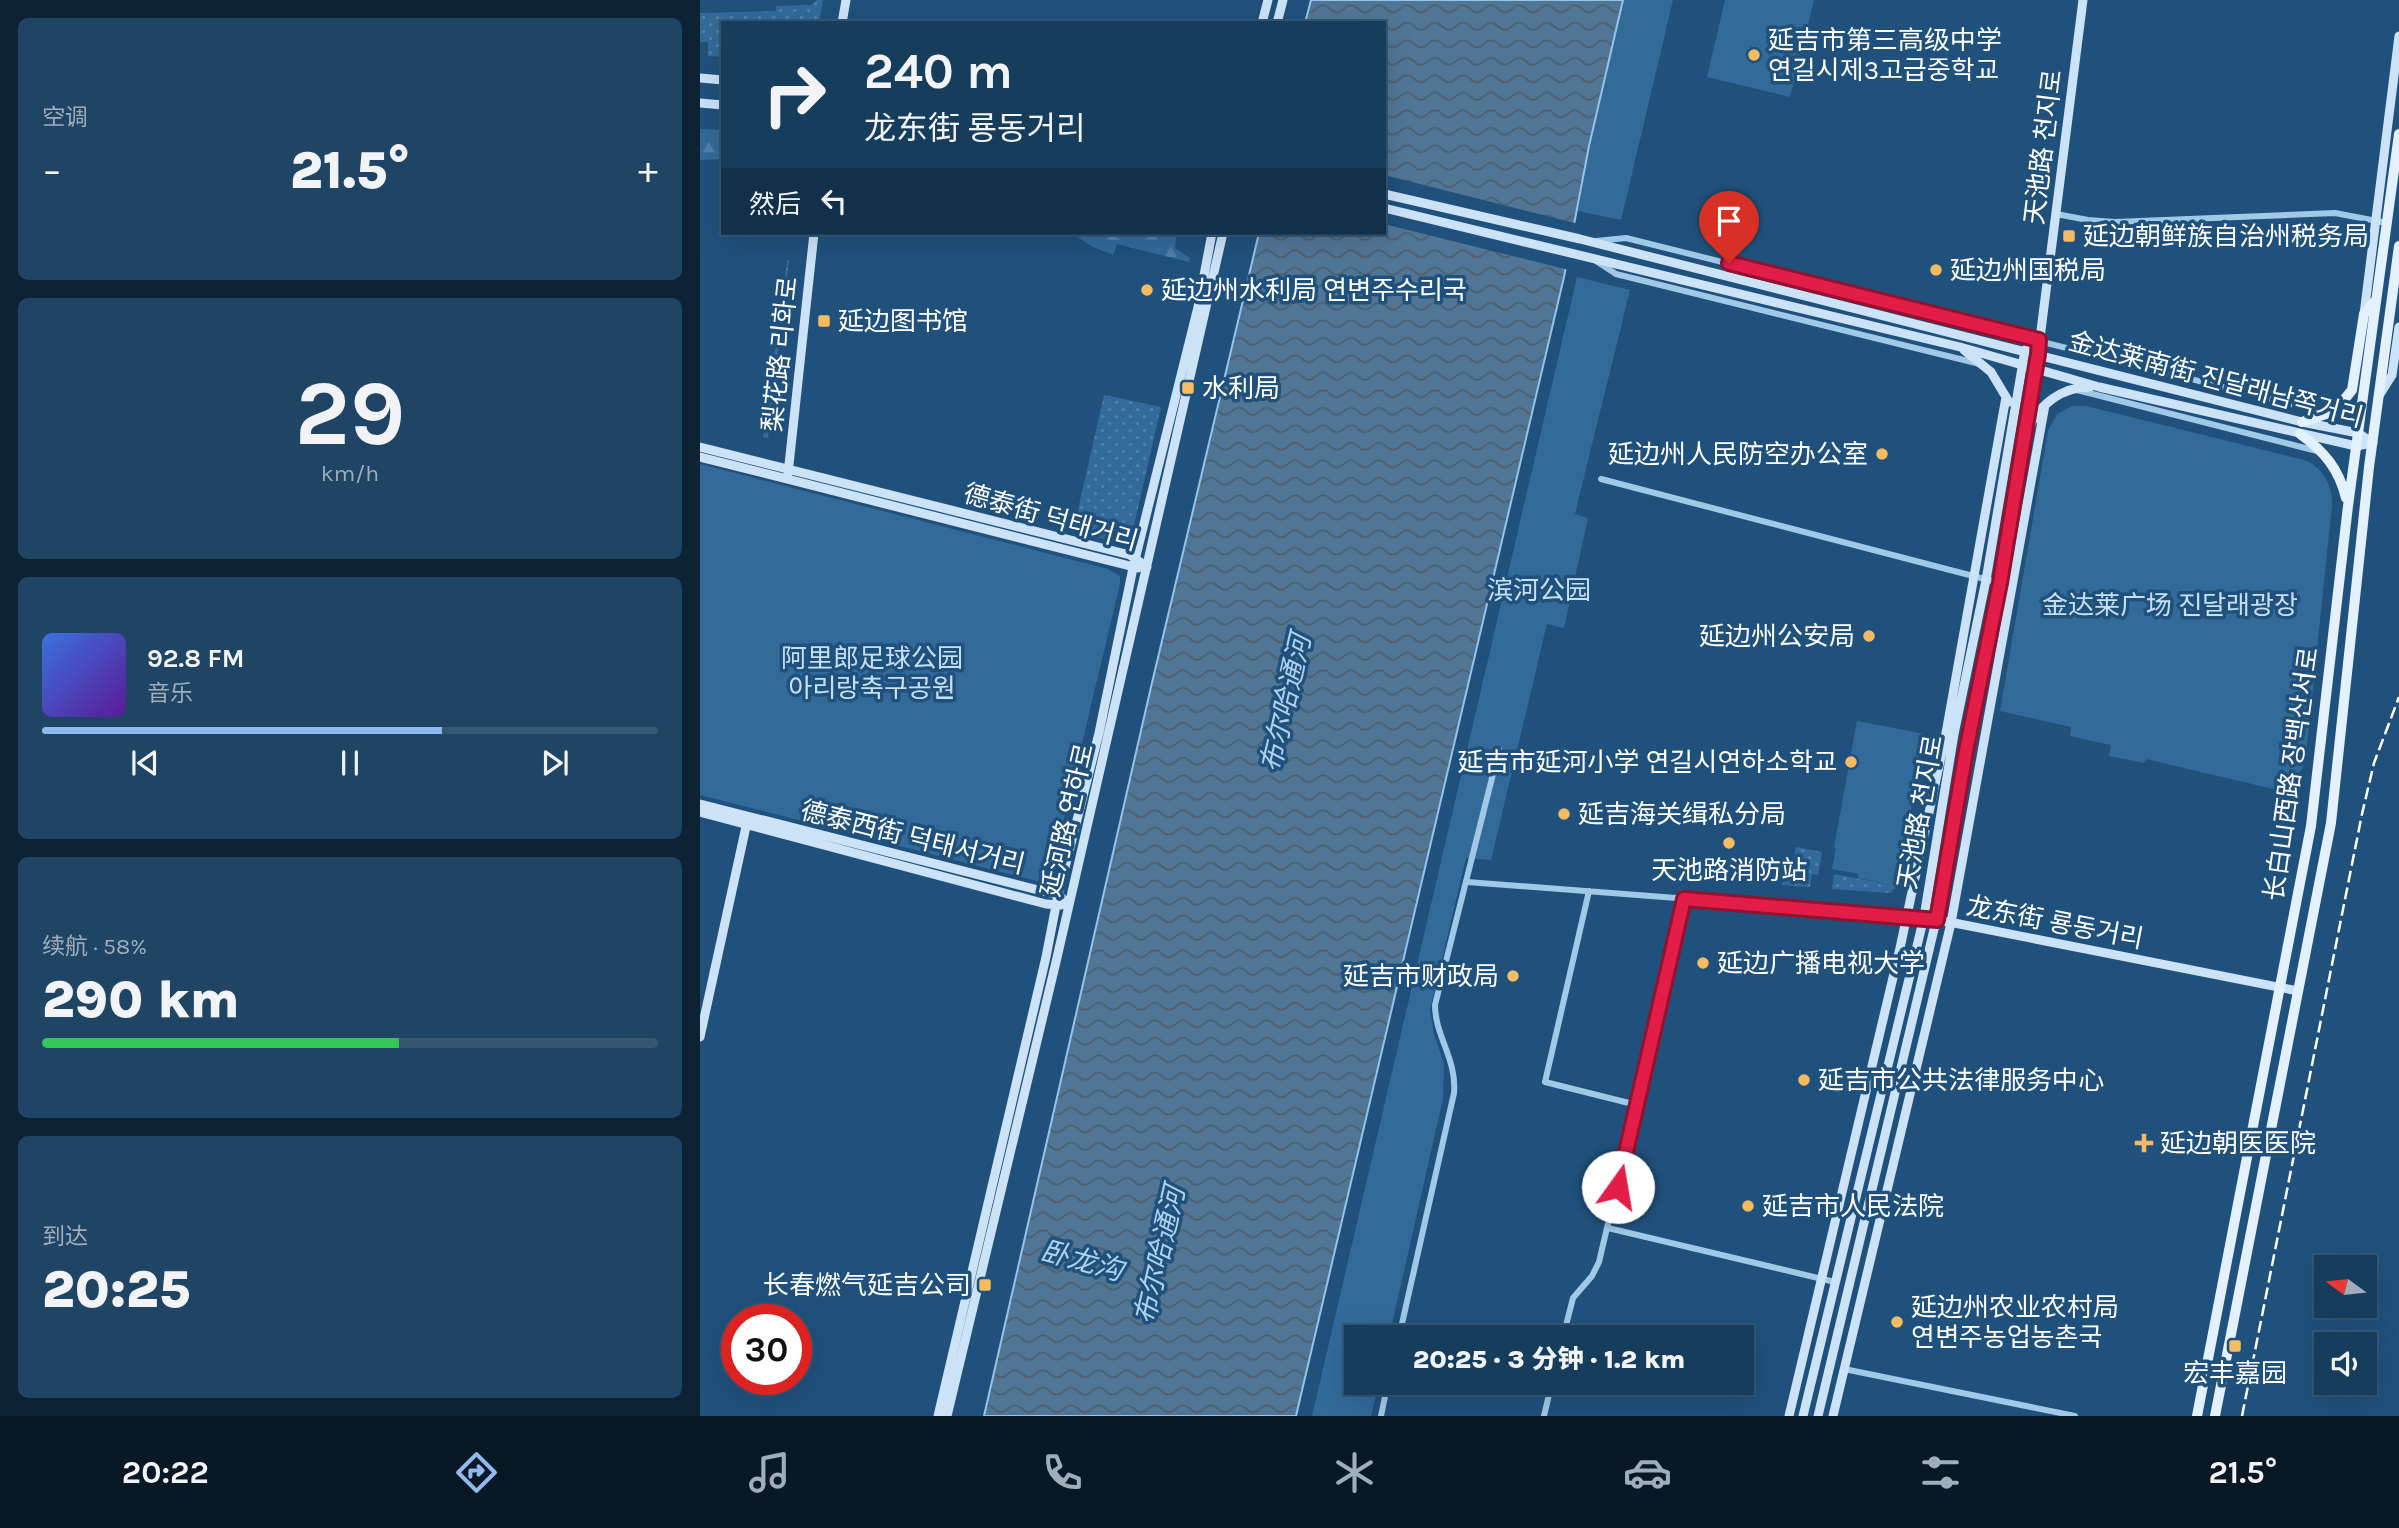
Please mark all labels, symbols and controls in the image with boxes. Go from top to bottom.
place label: 延吉市第三高级中学 연길시제3고급중학교 [1768,25,2002,86]
text: 240 m [864,43,1013,100]
marker: 延吉市第三高级中学 연길시제3고급중학교 [1746,47,1762,63]
icon: right [749,49,840,140]
street label: 天池路 천지로 [2019,68,2068,226]
text: 空调 [42,104,88,131]
text: 龙东街 룡동거리 [864,110,1085,147]
text: 21.5° [290,140,410,201]
text: − [42,148,62,193]
text: + [638,148,658,193]
icon: left [815,182,853,220]
text: 然后 [749,189,801,220]
pin [1699,191,1759,263]
icon: arrive [1710,202,1748,240]
place label: 延边朝鲜族自治州税务局 [2083,221,2369,252]
marker: 延边朝鲜族自治州税务局 [2061,228,2077,244]
place label: 延边州国税局 [1950,255,2106,286]
marker: 延边州国税局 [1928,262,1944,278]
street label: 梨花路 리화로 [757,275,804,433]
place label: 延边州水利局 연변주수리국 [1161,275,1467,306]
marker: 延边州水利局 연변주수리국 [1139,282,1155,298]
place label: 延边图书馆 [838,306,968,337]
marker: 延边图书馆 [816,313,832,329]
street label: 金达莱南街 진달래남쪽거리 [2065,325,2367,434]
text: 29 [295,361,405,467]
place label: 水利局 [1202,373,1280,404]
marker: 水利局 [1180,380,1196,396]
place label: 延边州人民防空办公室 [1608,439,1868,470]
marker: 延边州人民防空办公室 [1874,446,1890,462]
text: km/h [321,460,379,487]
street label: 德泰街 덕태거리 [960,478,1142,557]
park label: 滨河公园 [1487,575,1591,606]
park label: 金达莱广场 진달래광장 [2042,590,2298,621]
place label: 延边州公安局 [1699,621,1855,652]
water label: 布尔哈通河 [1254,626,1318,775]
marker: 延边州公安局 [1861,628,1877,644]
text: 92.8 FM [147,643,245,674]
park label: 阿里郎足球公园 아리랑축구공원 [781,643,963,704]
street label: 长白山西路 장백산서로 [2258,645,2325,903]
text: 音乐 [147,680,193,707]
street label: 天池路 천지로 [1892,733,1949,892]
street label: 延河路 연하로 [1035,741,1100,900]
icon: previous [126,744,164,782]
icon: pause [331,744,369,782]
icon: next [536,744,574,782]
place label: 延吉市延河小学 연길시연하소학교 [1457,747,1837,778]
marker: 延吉市延河小学 연길시연하소학교 [1843,754,1859,770]
street label: 德泰西街 덕태서거리 [798,795,1028,880]
place label: 延吉海关缉私分局 [1578,799,1786,830]
marker: 延吉海关缉私分局 [1556,806,1572,822]
marker: 天池路消防站 [1721,835,1737,851]
place label: 天池路消防站 [1651,855,1807,886]
street label: 龙东街 룡동거리 [1964,890,2146,955]
text: 续航 · 58% [42,933,147,960]
place label: 延边广播电视大学 [1717,948,1925,979]
marker: 延边广播电视大学 [1695,955,1711,971]
place label: 延吉市财政局 [1343,961,1499,992]
marker: 延吉市财政局 [1505,968,1521,984]
text: 290 km [42,969,240,1030]
place label: 延吉市公共法律服务中心 [1818,1065,2104,1096]
marker: 延吉市公共法律服务中心 [1796,1072,1812,1088]
place label: 延边朝医医院 [2160,1128,2316,1159]
marker: 延边朝医医院 [2134,1133,2154,1153]
position arrow [1581,1150,1655,1224]
water label: 布尔哈通河 [1128,1178,1192,1327]
place label: 延吉市人民法院 [1762,1191,1944,1222]
marker: 延吉市人民法院 [1740,1198,1756,1214]
text: 到达 [42,1223,88,1250]
water label: 卧龙沟 [1037,1234,1130,1288]
north arrow [2314,1255,2376,1318]
map controls [2314,1255,2377,1395]
text: 20:25 [42,1259,190,1320]
place label: 长春燃气延吉公司 [763,1270,971,1301]
marker: 长春燃气延吉公司 [977,1277,993,1293]
place label: 延边州农业农村局 연변주농업농촌국 [1911,1292,2119,1353]
speed limit sign: 30 [721,1304,812,1395]
marker: 延边州农业农村局 연변주농업농촌국 [1889,1314,1905,1330]
button: sound [2314,1332,2377,1395]
marker: 宏丰嘉园 [2227,1338,2243,1354]
text: 20:25 · 3 分钟 · 1.2 km [1413,1344,1685,1375]
place label: 宏丰嘉园 [2183,1358,2287,1389]
icon: directions [452,1448,501,1497]
icon: music [745,1448,794,1497]
icon: phone [1038,1448,1087,1497]
icon: climate [1330,1448,1379,1497]
icon: car [1623,1448,1672,1497]
icon: filters [1916,1448,1965,1497]
text: 20:22 [122,1454,209,1491]
text: 21.5° [2208,1454,2277,1491]

